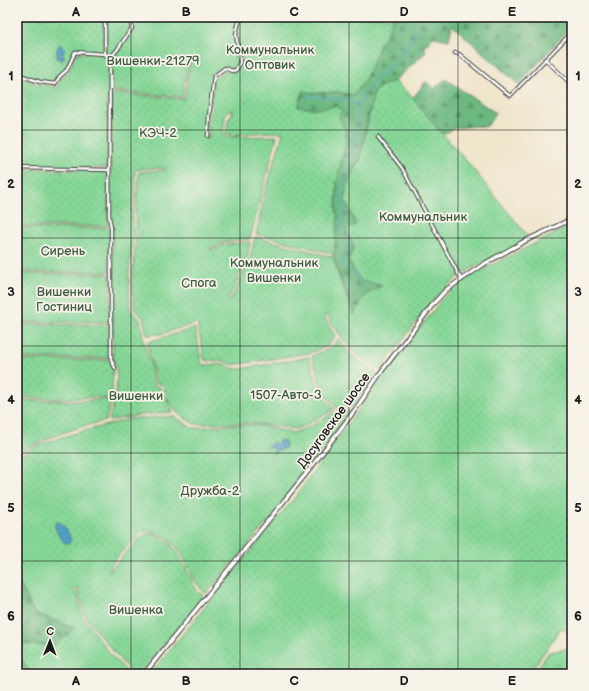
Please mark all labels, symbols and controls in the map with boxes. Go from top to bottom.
text: A [71,4,80,20]
text: B [181,4,191,20]
text: C [289,4,299,20]
text: D [399,4,409,20]
text: E [508,4,517,20]
park label: Коммунальник Оптовик [226,42,314,73]
park label: Вишенки-21279 [106,53,200,69]
text: 1 [8,68,14,84]
text: 1 [575,68,581,84]
park label: КЭЧ-2 [139,125,177,141]
text: 2 [7,176,15,192]
text: 2 [574,176,582,192]
park label: Коммунальник [379,209,467,225]
park label: Сирень [41,243,86,259]
park label: Коммунальник Вишенки [230,255,318,286]
park label: Спога [181,275,217,291]
text: 3 [7,284,15,300]
park label: Вишенки Гостиниц [36,284,92,315]
text: 3 [574,284,582,300]
street label: Досуговское шоссе [294,370,374,471]
park label: 1507-Авто-3 [250,387,322,403]
park label: Вишенки [109,388,163,404]
text: 4 [7,392,15,408]
text: 4 [574,392,582,408]
park label: Дружба-2 [181,483,240,499]
text: 5 [7,500,15,516]
text: 5 [574,500,582,516]
park label: Вишенка [109,602,164,618]
text: 6 [7,608,15,624]
text: 6 [574,608,582,624]
north arrow [30,621,70,661]
text: С [46,625,54,638]
text: A [71,673,80,689]
text: B [181,673,191,689]
text: C [289,673,299,689]
text: D [399,673,409,689]
text: E [508,673,517,689]

